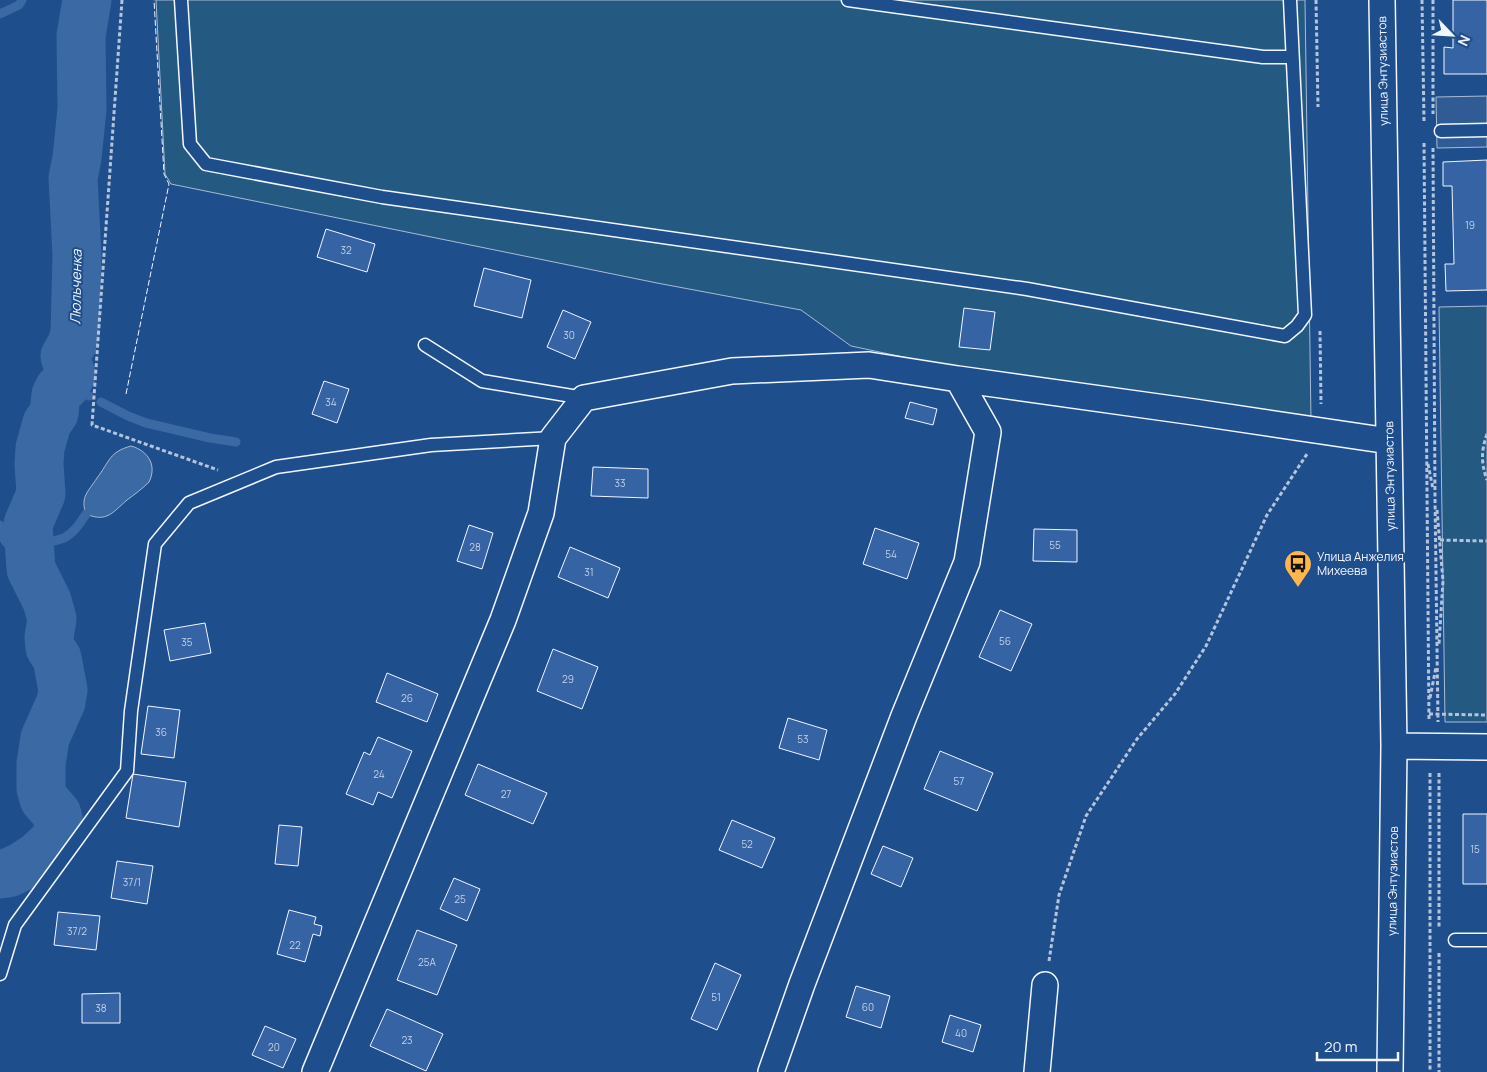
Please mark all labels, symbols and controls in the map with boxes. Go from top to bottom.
north arrow [1427,10,1477,60]
street label: улица Энтузиастов [1373,15,1392,126]
text: N [1453,32,1475,49]
house number: 19 [1465,218,1475,232]
house number: 32 [340,243,352,257]
water label: Люльченка [65,248,86,325]
house number: 30 [563,328,575,342]
house number: 34 [325,395,337,409]
street label: улица Энтузиастов [1380,420,1399,531]
house number: 33 [614,476,626,490]
house number: 55 [1049,538,1061,552]
house number: 28 [469,540,481,554]
house number: 54 [885,547,897,561]
place label: Улица Анжелия Михеева [1317,548,1404,579]
bus stop icon: Улица Анжелия Михеева [1283,549,1313,588]
house number: 31 [584,565,594,579]
house number: 56 [999,634,1011,648]
house number: 35 [181,635,193,649]
house number: 29 [562,672,574,686]
house number: 26 [401,691,413,705]
house number: 36 [155,725,167,739]
house number: 53 [797,732,809,746]
house number: 24 [373,767,385,781]
house number: 57 [954,774,964,788]
house number: 27 [501,787,511,801]
street label: улица Энтузиастов [1383,825,1402,936]
house number: 52 [741,837,753,851]
house number: 15 [1470,842,1480,856]
house number: 37/1 [123,875,141,889]
house number: 25 [454,892,466,906]
house number: 37/2 [67,924,87,938]
house number: 22 [289,938,301,952]
house number: 25А [418,955,437,969]
house number: 51 [711,990,721,1004]
house number: 60 [862,1000,874,1014]
house number: 38 [95,1001,107,1015]
house number: 40 [955,1026,967,1040]
scale bar [1317,1030,1398,1062]
house number: 23 [401,1033,413,1047]
text: 20 m [1324,1036,1357,1057]
house number: 20 [268,1040,280,1054]

